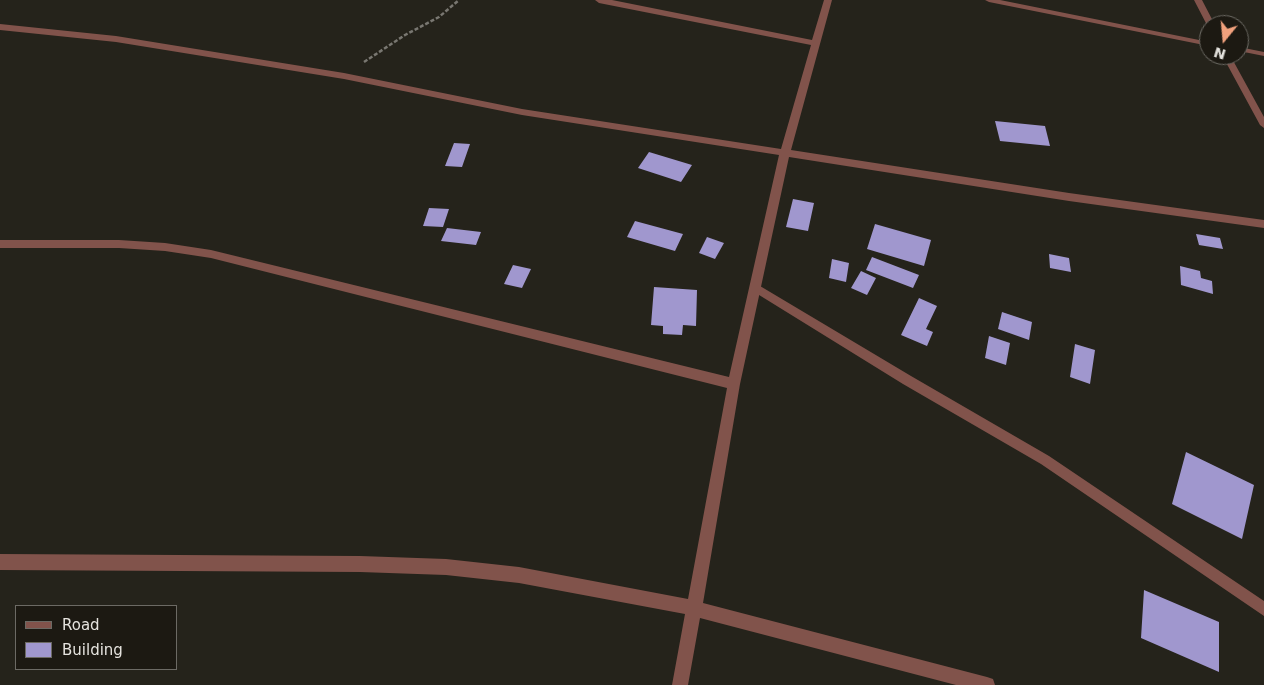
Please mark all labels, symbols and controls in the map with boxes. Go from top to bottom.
north arrow [1199,15,1249,65]
text: N [1212,44,1228,63]
legend [15,605,178,670]
text: Road [62,616,100,634]
text: Building [62,641,123,659]

